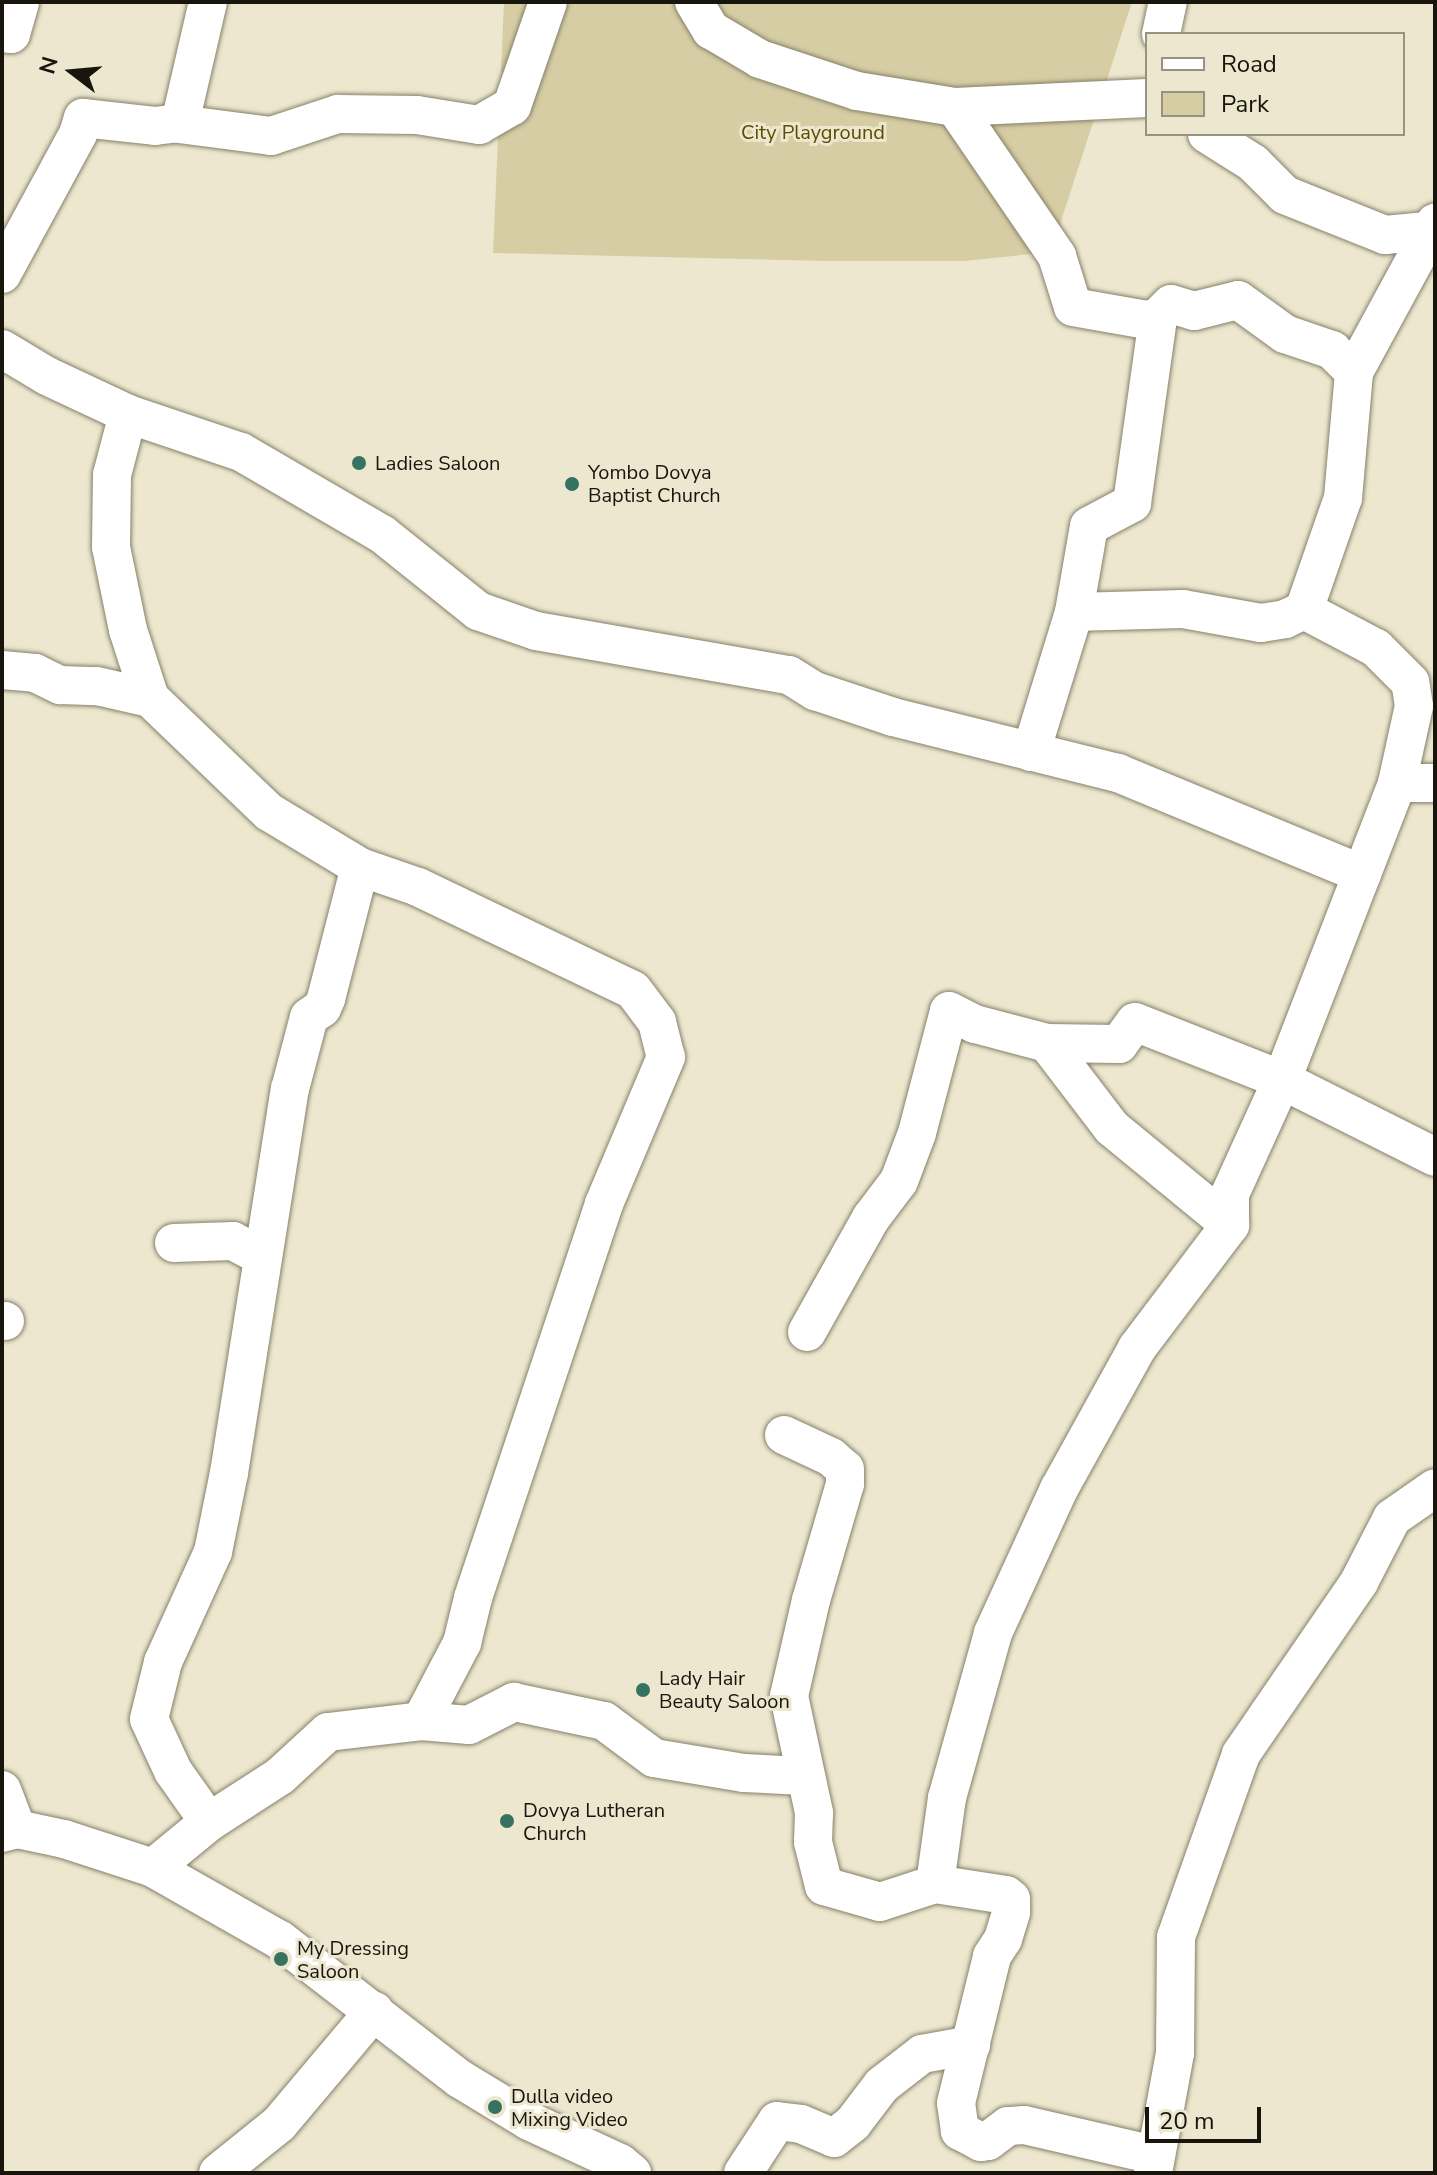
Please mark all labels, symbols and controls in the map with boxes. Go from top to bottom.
north arrow [32,32,112,112]
legend [1145,32,1405,136]
text: Road [1221,48,1277,80]
text: N [32,53,66,77]
text: Park [1221,88,1269,120]
park label: City Playground [741,120,885,144]
place label: Ladies Saloon [375,451,500,475]
marker: Ladies Saloon [350,454,368,472]
place label: Yombo Dovya Baptist Church [588,460,721,507]
marker: Yombo Dovya Baptist Church [563,475,581,493]
place label: Lady Hair Beauty Saloon [659,1666,790,1713]
marker: Lady Hair Beauty Saloon [634,1681,652,1699]
place label: Dovya Lutheran Church [523,1798,665,1845]
marker: Dovya Lutheran Church [498,1812,516,1830]
place label: My Dressing Saloon [297,1936,409,1983]
marker: My Dressing Saloon [272,1950,290,1968]
place label: Dulla video Mixing Video [511,2084,628,2131]
scale bar [1149,2091,1265,2141]
marker: Dulla video Mixing Video [486,2098,504,2116]
text: 20 m [1159,2105,1215,2137]

